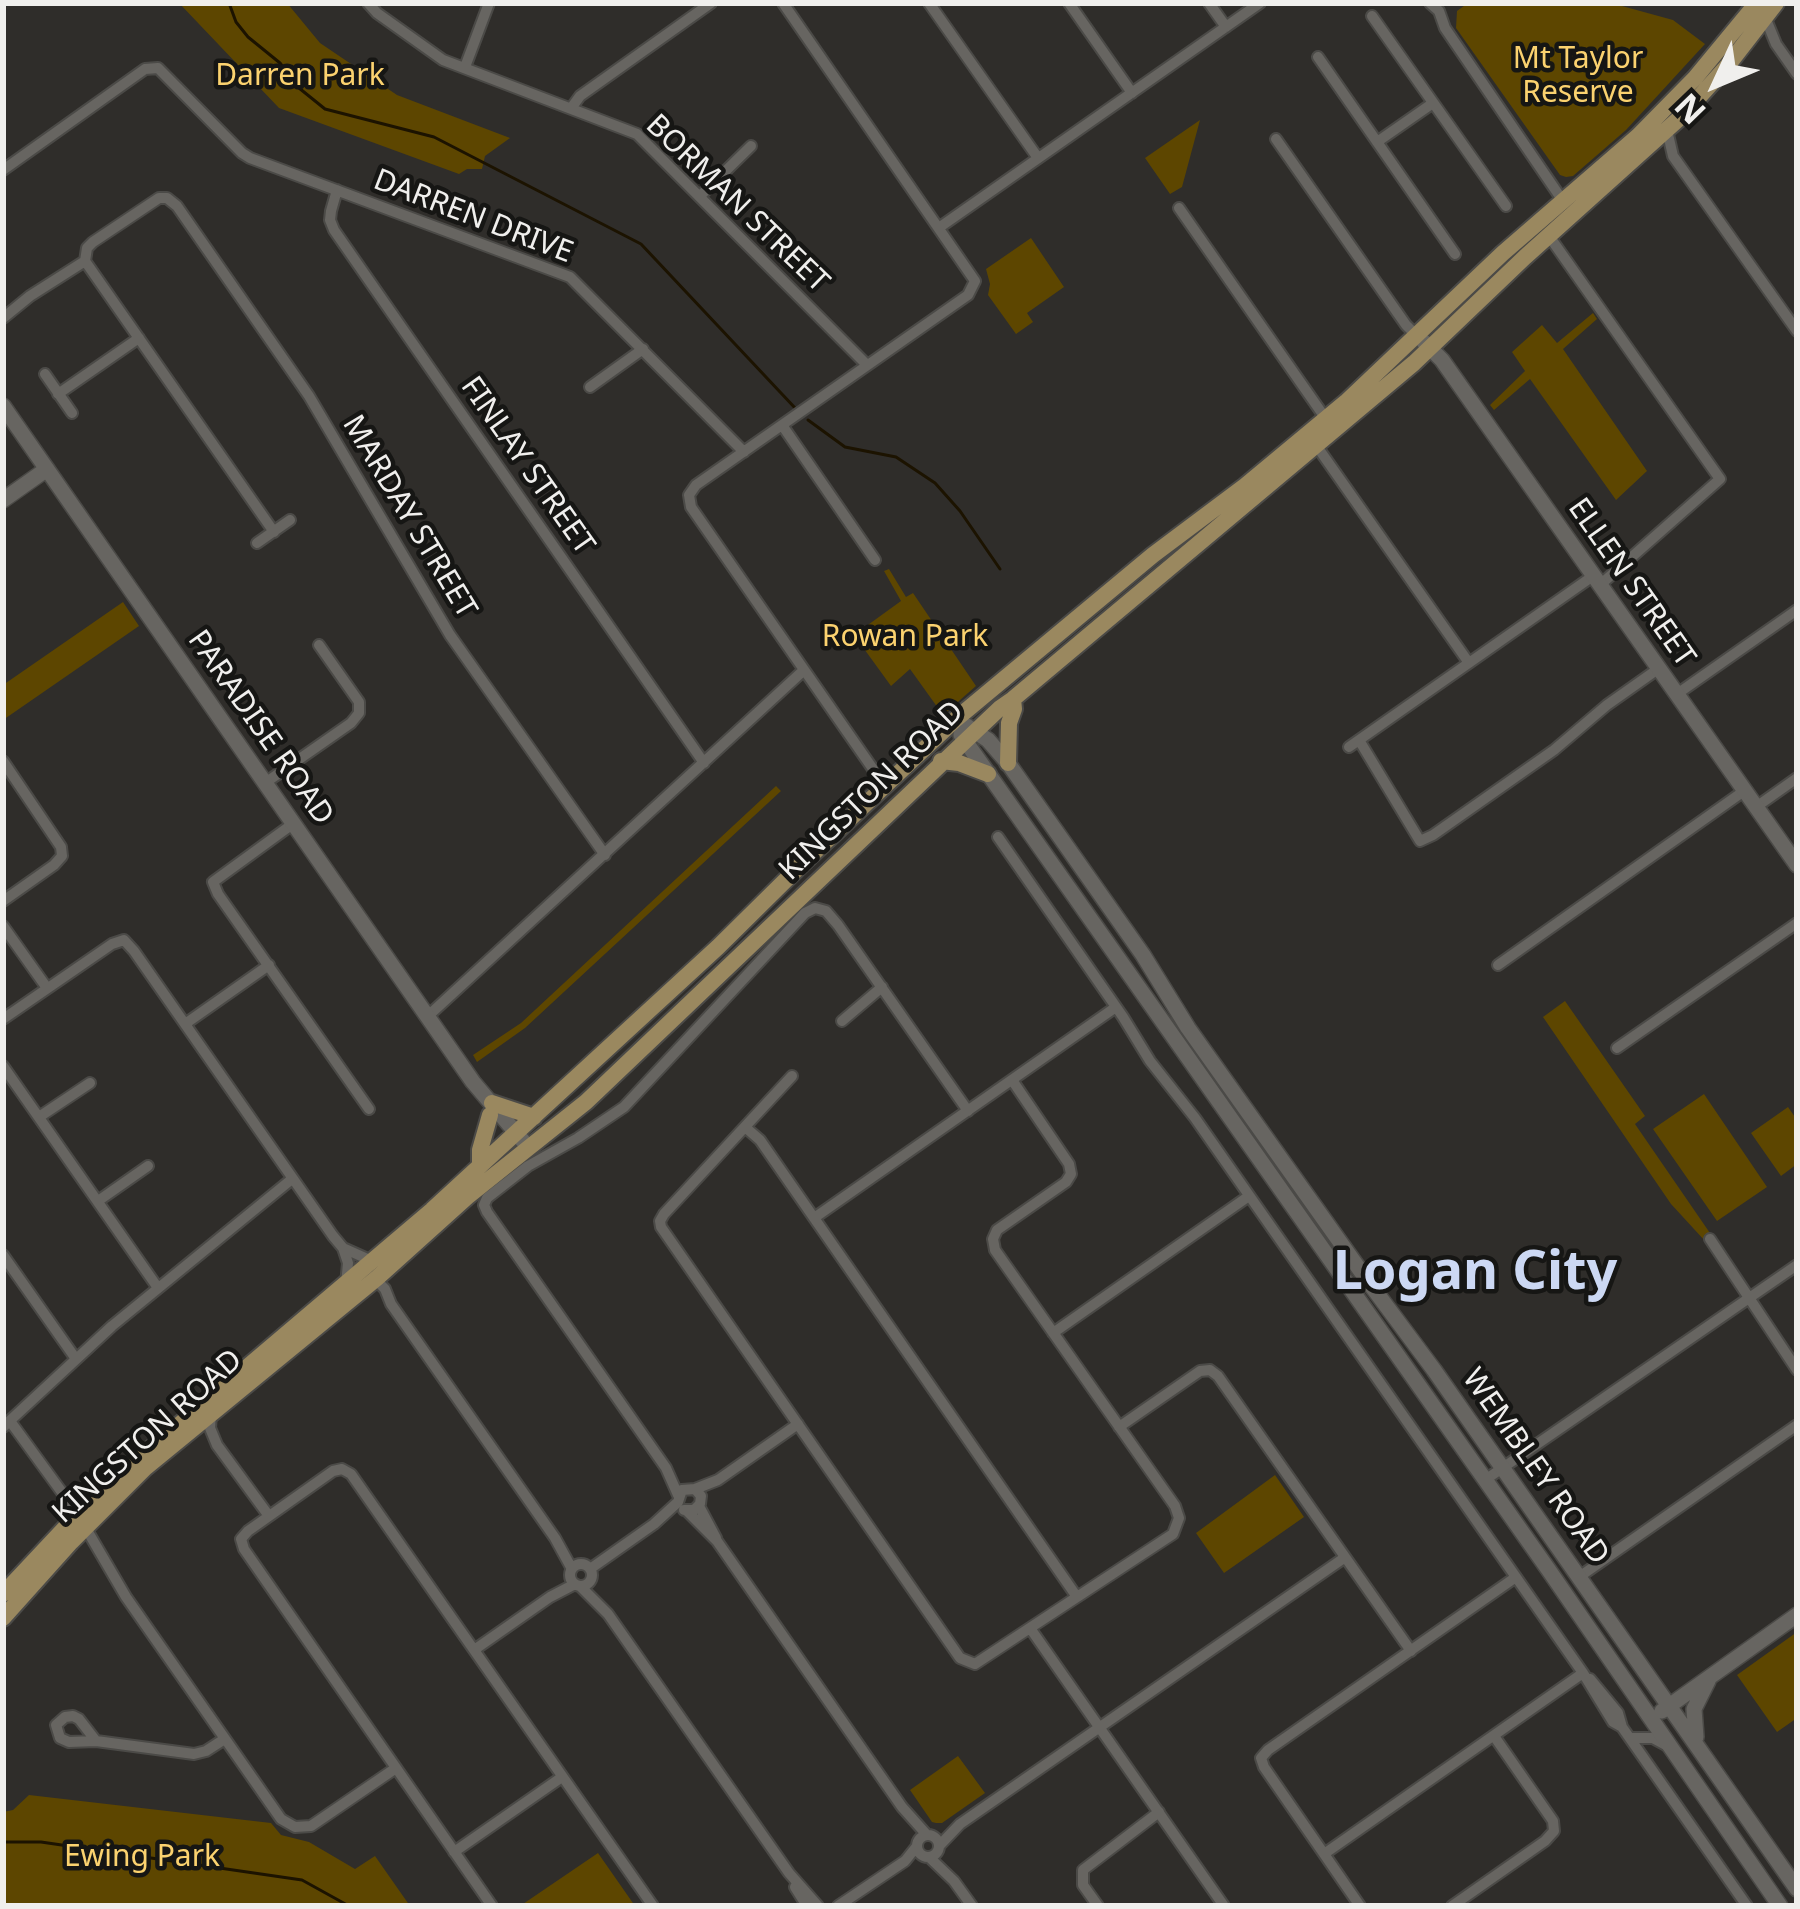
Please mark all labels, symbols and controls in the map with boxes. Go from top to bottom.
north arrow [1656,24,1776,144]
park label: Mt Taylor Reserve [1513,41,1643,112]
park label: Darren Park [215,58,385,94]
text: N [1664,84,1715,135]
street label: BORMAN STREET [638,108,836,300]
street label: DARREN DRIVE [368,162,578,272]
street label: FINLAY STREET [453,370,601,562]
street label: MARDAY STREET [334,409,484,625]
street label: ELLEN STREET [1560,492,1702,674]
park label: Rowan Park [822,619,988,655]
street label: PARADISE ROAD [180,624,340,832]
street label: KINGSTON ROAD [772,694,972,888]
district label: Logan City [1333,1242,1617,1306]
street label: KINGSTON ROAD [46,1342,250,1532]
street label: WEMBLEY ROAD [1454,1362,1616,1572]
park label: Ewing Park [64,1839,220,1875]

